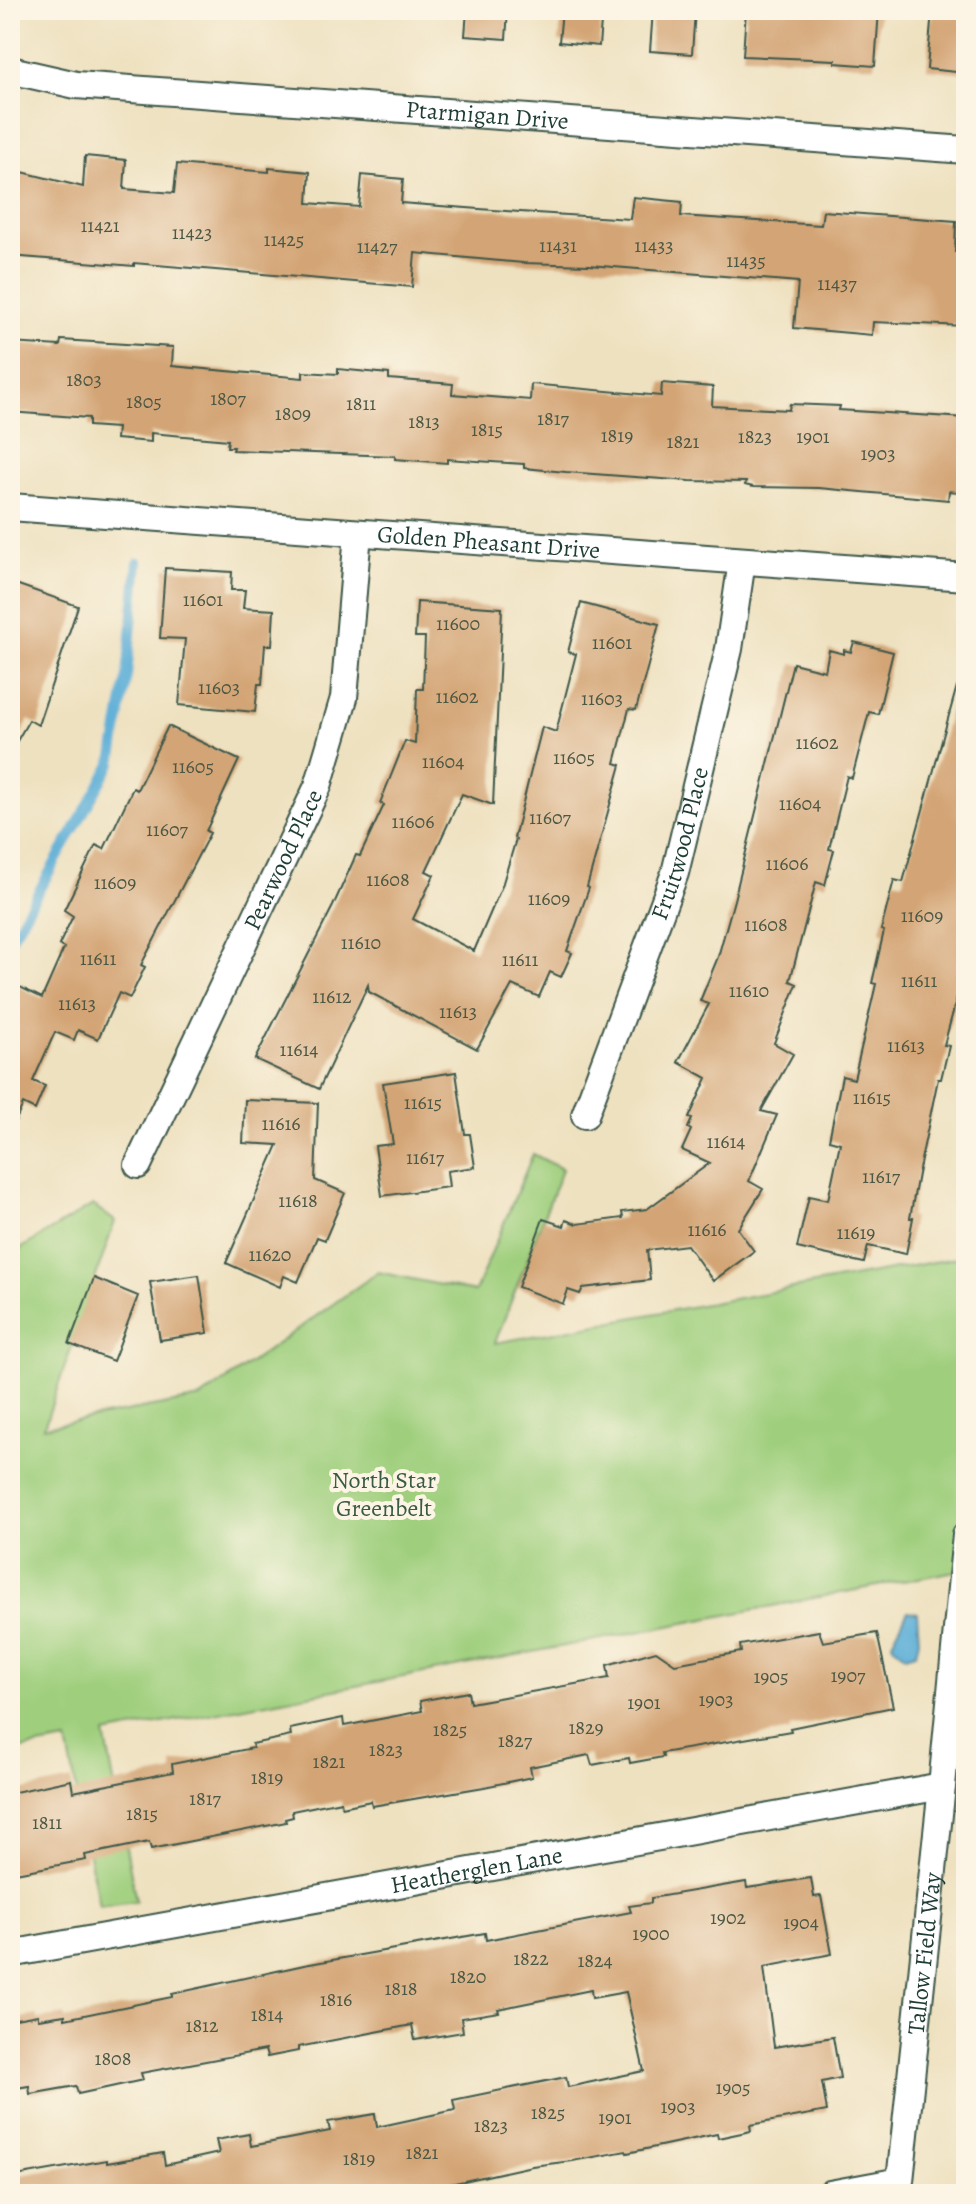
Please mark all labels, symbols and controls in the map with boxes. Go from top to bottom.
street label: Ptarmigan Drive [405,93,570,137]
house number: 11421 [80,212,120,239]
house number: 11423 [172,219,212,246]
house number: 11425 [264,226,304,253]
house number: 11431 [539,232,577,259]
house number: 11433 [634,232,674,259]
house number: 11427 [357,233,398,260]
house number: 11435 [726,247,766,274]
house number: 11437 [817,270,857,297]
house number: 1803 [66,366,102,393]
house number: 1807 [210,385,246,412]
house number: 1805 [126,388,162,415]
house number: 1811 [346,390,376,417]
house number: 1809 [275,400,311,427]
house number: 1817 [537,405,569,432]
house number: 1813 [408,408,440,435]
house number: 1815 [471,416,503,443]
house number: 1819 [601,422,633,449]
house number: 1823 [738,423,772,450]
house number: 1901 [796,423,830,450]
house number: 1821 [667,428,700,455]
house number: 1903 [861,440,895,467]
street label: Golden Pheasant Drive [376,518,601,566]
house number: 11601 [183,586,223,613]
house number: 11600 [436,610,480,637]
house number: 11601 [592,629,632,656]
house number: 11603 [198,674,240,701]
house number: 11602 [435,683,479,710]
house number: 11603 [581,685,623,712]
house number: 11602 [795,729,839,756]
house number: 11605 [553,744,595,771]
house number: 11604 [422,748,464,775]
house number: 11605 [172,753,214,780]
street label: Fruitwood Place [643,764,716,925]
street label: Pearwood Place [236,784,330,935]
house number: 11604 [779,790,821,817]
house number: 11607 [529,804,572,831]
house number: 11606 [392,808,434,835]
house number: 11607 [146,816,189,843]
house number: 11606 [766,850,808,877]
house number: 11608 [366,866,410,893]
house number: 11609 [94,869,136,896]
house number: 11609 [528,885,570,912]
house number: 11609 [901,902,943,929]
house number: 11608 [744,911,788,938]
house number: 11610 [341,929,381,956]
house number: 11611 [80,945,116,972]
house number: 11611 [502,946,538,973]
house number: 11611 [901,967,937,994]
house number: 11610 [729,977,769,1004]
house number: 11612 [312,983,352,1010]
house number: 11613 [58,990,96,1017]
house number: 11613 [439,998,477,1025]
house number: 11613 [887,1032,925,1059]
house number: 11614 [280,1036,318,1063]
house number: 11615 [853,1084,891,1111]
house number: 11615 [404,1089,442,1116]
house number: 11616 [262,1110,301,1137]
house number: 11614 [707,1128,745,1155]
house number: 11617 [406,1144,445,1171]
house number: 11617 [862,1163,901,1190]
house number: 11618 [278,1187,318,1214]
house number: 11616 [688,1216,727,1243]
house number: 11619 [837,1219,875,1246]
house number: 11620 [248,1241,292,1268]
park label: North Star Greenbelt [332,1464,436,1524]
house number: 1907 [831,1662,866,1689]
house number: 1905 [753,1663,789,1690]
house number: 1903 [699,1686,733,1713]
house number: 1901 [627,1689,661,1716]
house number: 1829 [568,1714,604,1741]
house number: 1825 [433,1716,467,1743]
house number: 1827 [498,1727,533,1754]
house number: 1823 [369,1736,403,1763]
house number: 1821 [313,1748,346,1775]
house number: 1819 [251,1764,283,1791]
house number: 1817 [189,1785,221,1812]
house number: 1815 [126,1800,158,1827]
house number: 1811 [32,1809,62,1836]
street label: Heatherglen Lane [388,1839,565,1901]
street label: Tallow Field Way [900,1871,949,2036]
house number: 1902 [710,1904,747,1931]
house number: 1904 [783,1909,819,1936]
house number: 1900 [632,1920,670,1947]
house number: 1822 [513,1945,549,1972]
house number: 1824 [577,1947,613,1974]
house number: 1820 [450,1963,486,1990]
house number: 1818 [384,1975,418,2002]
house number: 1816 [320,1986,352,2013]
house number: 1814 [251,2001,283,2028]
house number: 1812 [186,2012,219,2039]
house number: 1808 [95,2045,131,2072]
house number: 1905 [715,2074,751,2101]
house number: 1903 [661,2093,695,2120]
house number: 1825 [531,2099,565,2126]
house number: 1901 [598,2104,632,2131]
house number: 1823 [474,2112,508,2139]
house number: 1821 [406,2139,439,2166]
house number: 1819 [343,2145,375,2172]

